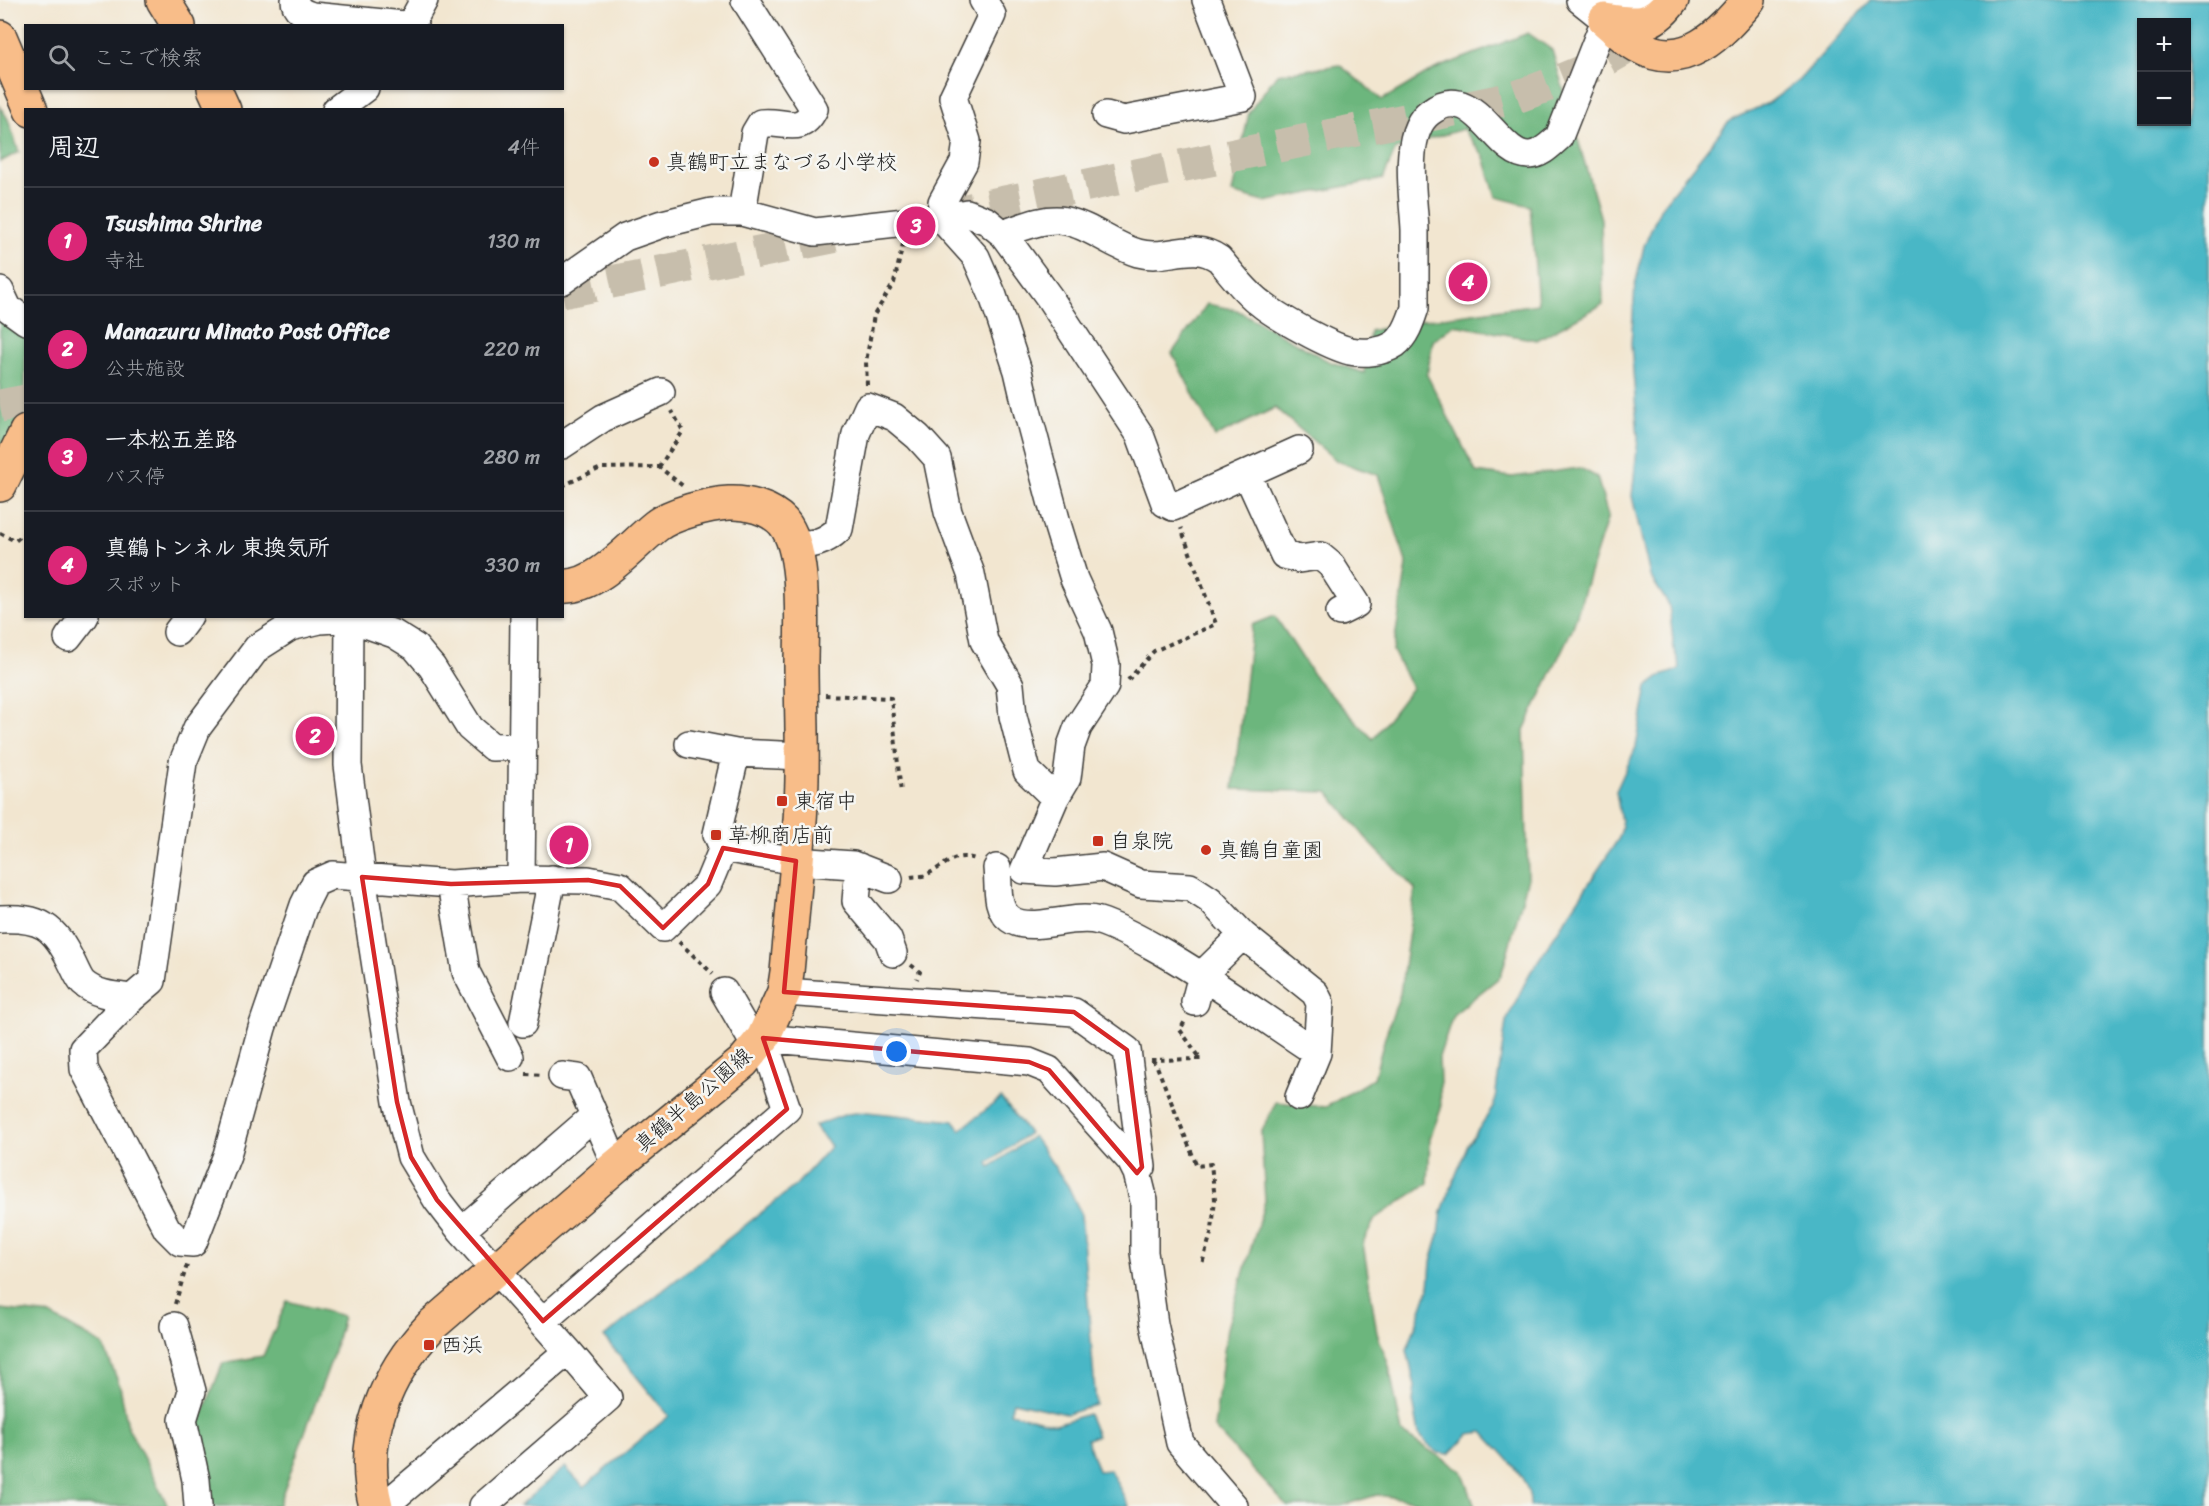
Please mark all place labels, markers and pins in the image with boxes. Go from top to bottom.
place label: 真鶴町立まなづる小学校 [666,143,897,181]
marker: 真鶴町立まなづる小学校 [647,155,661,169]
pin: 3 [896,204,936,248]
pin: 4 [1448,260,1488,304]
pin: 2 [296,714,334,758]
place label: 東宿中 [794,782,857,820]
marker: 東宿中 [775,794,789,808]
place label: 草柳商店前 [728,816,833,854]
pin: 1 [550,822,588,868]
place label: 自泉院 [1110,822,1173,860]
marker: 草柳商店前 [709,828,723,842]
place label: 真鶴自童園 [1218,831,1323,869]
marker: 自泉院 [1091,834,1105,848]
marker: 真鶴自童園 [1199,843,1213,857]
place label: 西浜 [441,1326,483,1364]
marker: 西浜 [422,1338,436,1352]

